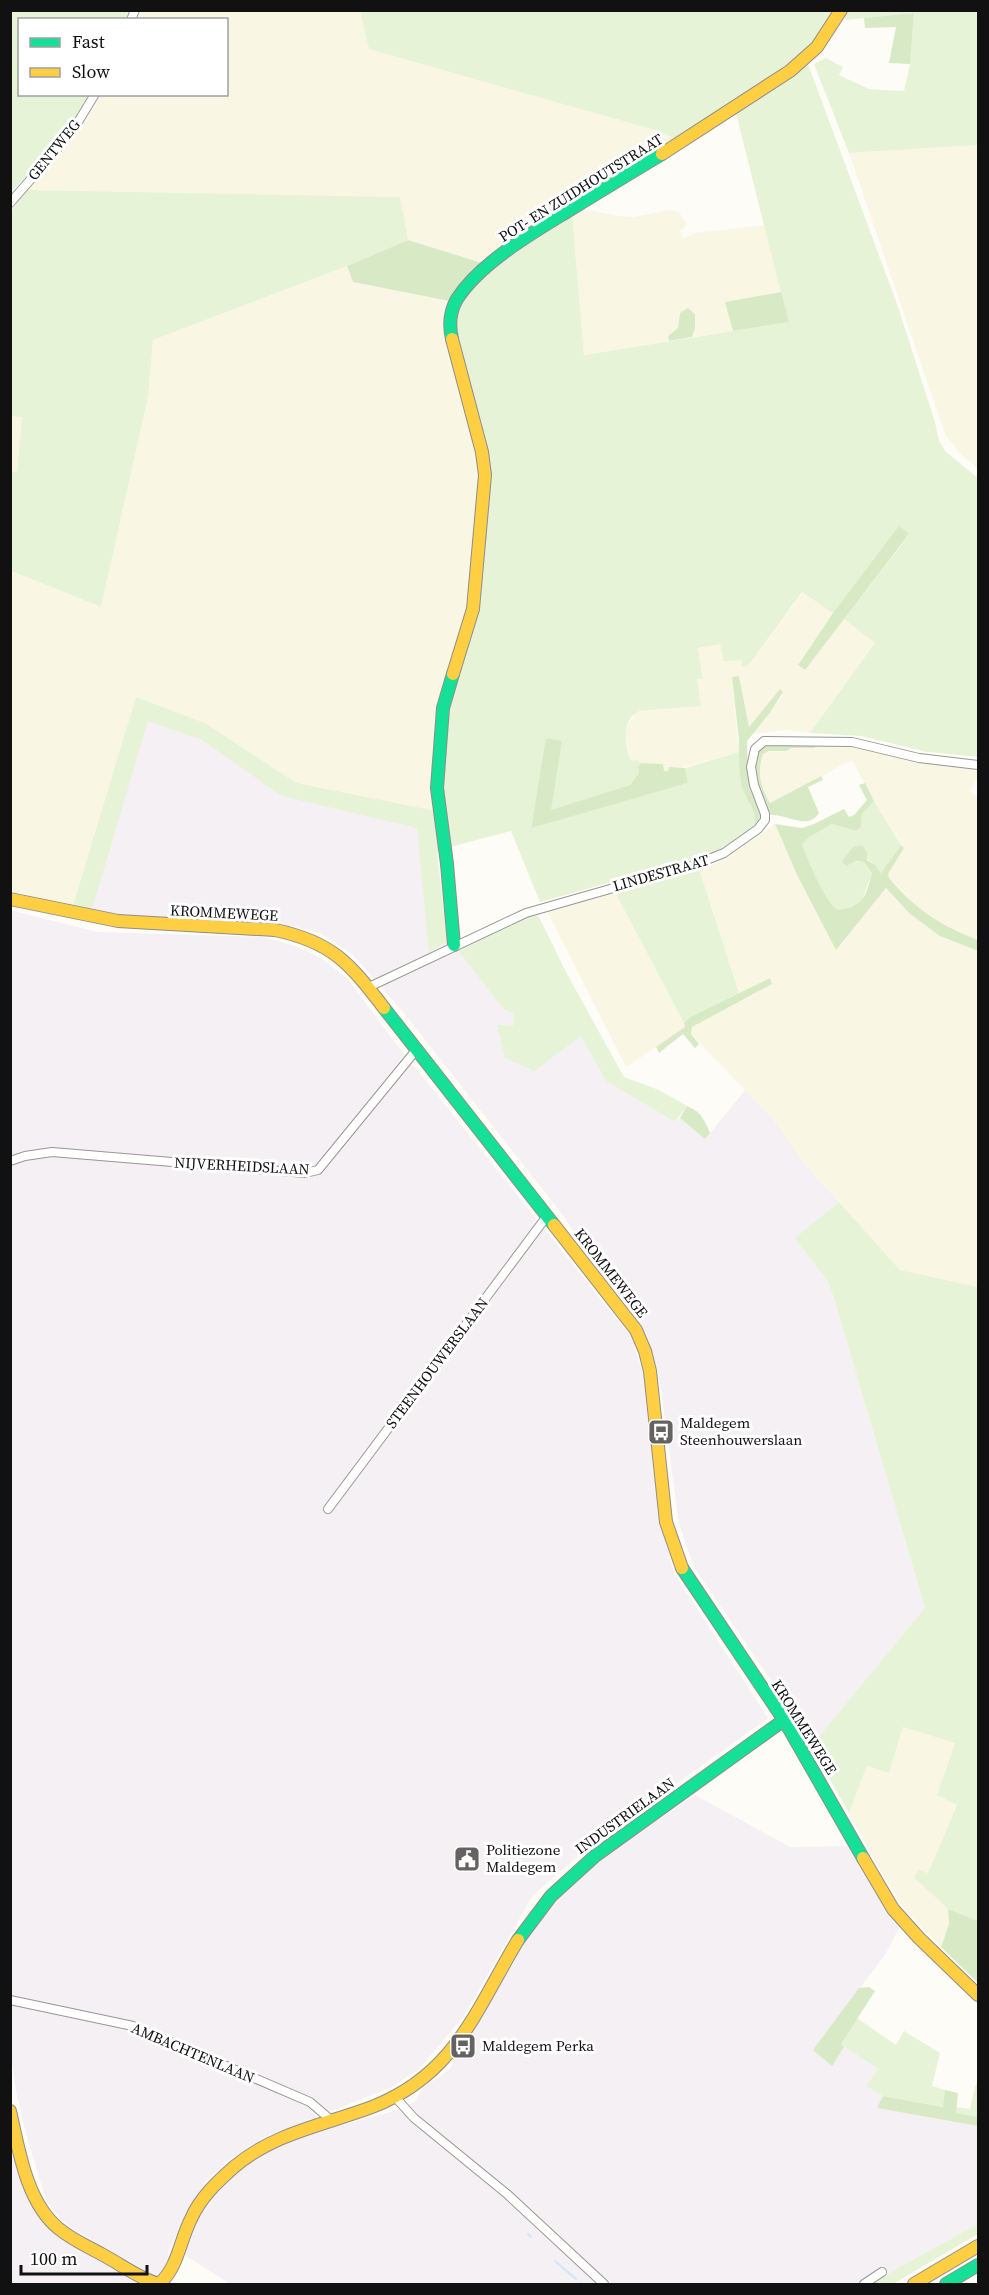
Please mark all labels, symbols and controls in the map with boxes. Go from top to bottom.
legend [18,18,228,96]
text: Fast [72,29,105,54]
text: Slow [72,59,110,84]
street label: GENTWEG [23,115,85,185]
street label: POT- EN ZUIDHOUTSTRAAT [495,128,667,247]
street label: LINDESTRAAT [610,849,711,896]
street label: KROMMEWEGE [169,899,279,926]
street label: NIJVERHEIDSLAAN [174,1151,310,1180]
street label: KROMMEWEGE [570,1224,653,1322]
street label: STEENHOUWERSLAAN [380,1293,493,1432]
place label: Maldegem Steenhouwerslaan [680,1412,802,1450]
bus stop icon: Maldegem Steenhouwerslaan [646,1417,676,1447]
street label: KROMMEWEGE [767,1675,842,1778]
street label: INDUSTRIELAAN [571,1772,679,1859]
place label: Politiezone Maldegem [486,1839,561,1877]
public building icon: Politiezone Maldegem [452,1844,482,1874]
street label: AMBACHTENLAAN [128,2017,258,2088]
bus stop icon: Maldegem Perka [448,2031,478,2061]
place label: Maldegem Perka [482,2035,594,2056]
scale bar [21,2238,147,2276]
text: 100 m [30,2246,77,2271]

